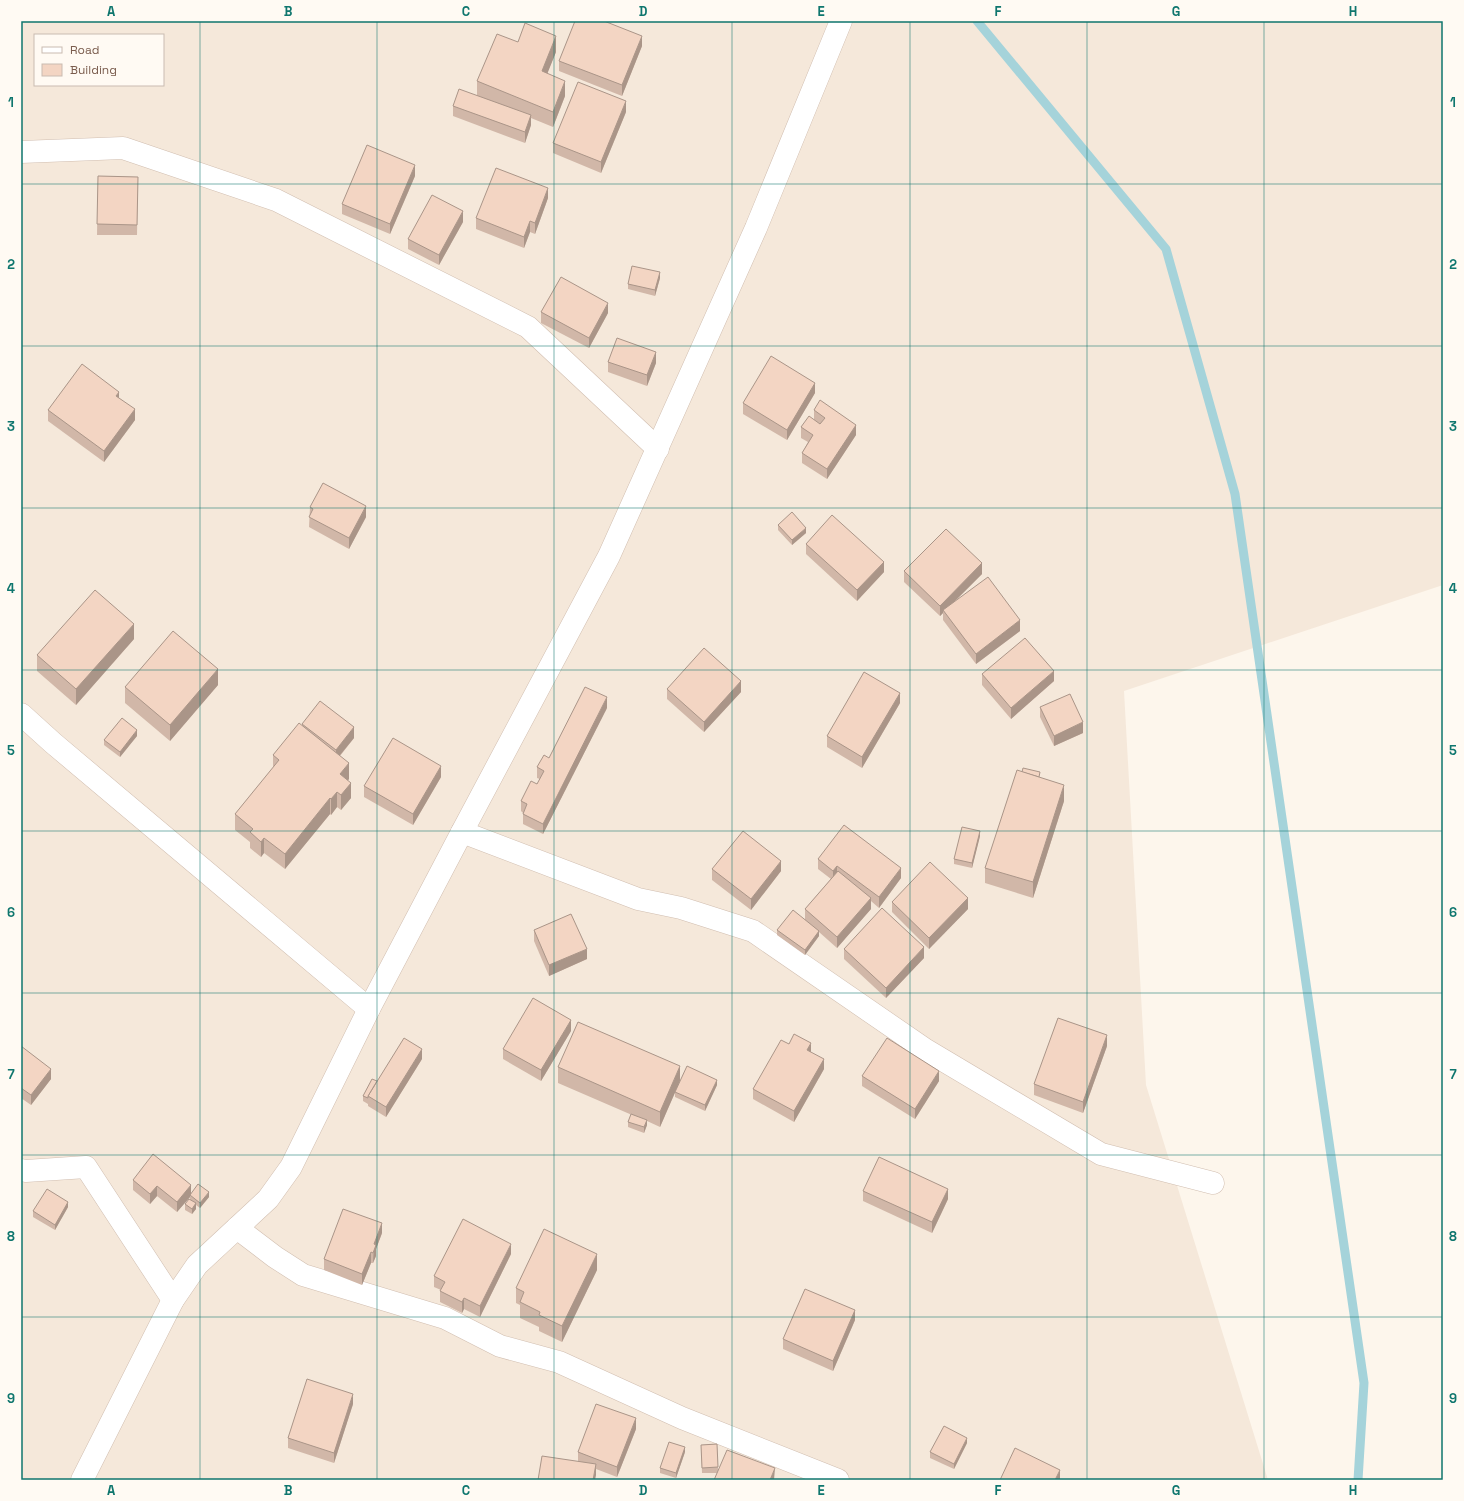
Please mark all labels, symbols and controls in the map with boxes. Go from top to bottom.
text: A [107,3,116,20]
text: B [284,3,293,20]
text: C [462,3,470,20]
text: D [639,3,648,20]
text: E [817,3,825,20]
text: F [995,3,1002,20]
text: G [1172,3,1180,20]
text: H [1349,3,1357,20]
legend [34,34,164,86]
text: Road [70,42,99,58]
text: Building [70,62,117,78]
text: 1 [8,94,14,111]
text: 1 [1450,94,1456,111]
text: 2 [7,256,15,273]
text: 2 [1449,256,1457,273]
text: 3 [7,418,15,435]
text: 3 [1449,418,1457,435]
text: 4 [7,580,15,597]
text: 4 [1449,580,1457,597]
text: 5 [7,742,15,759]
text: 5 [1449,742,1457,759]
text: 6 [7,904,15,921]
text: 6 [1449,904,1457,921]
text: 7 [7,1066,15,1083]
text: 7 [1449,1066,1457,1083]
text: 8 [7,1228,15,1245]
text: 8 [1449,1228,1457,1245]
text: 9 [7,1390,15,1407]
text: 9 [1449,1390,1457,1407]
text: A [107,1482,116,1499]
text: B [284,1482,293,1499]
text: C [462,1482,470,1499]
text: D [639,1482,648,1499]
text: E [817,1482,825,1499]
text: F [995,1482,1002,1499]
text: G [1172,1482,1180,1499]
text: H [1349,1482,1357,1499]

